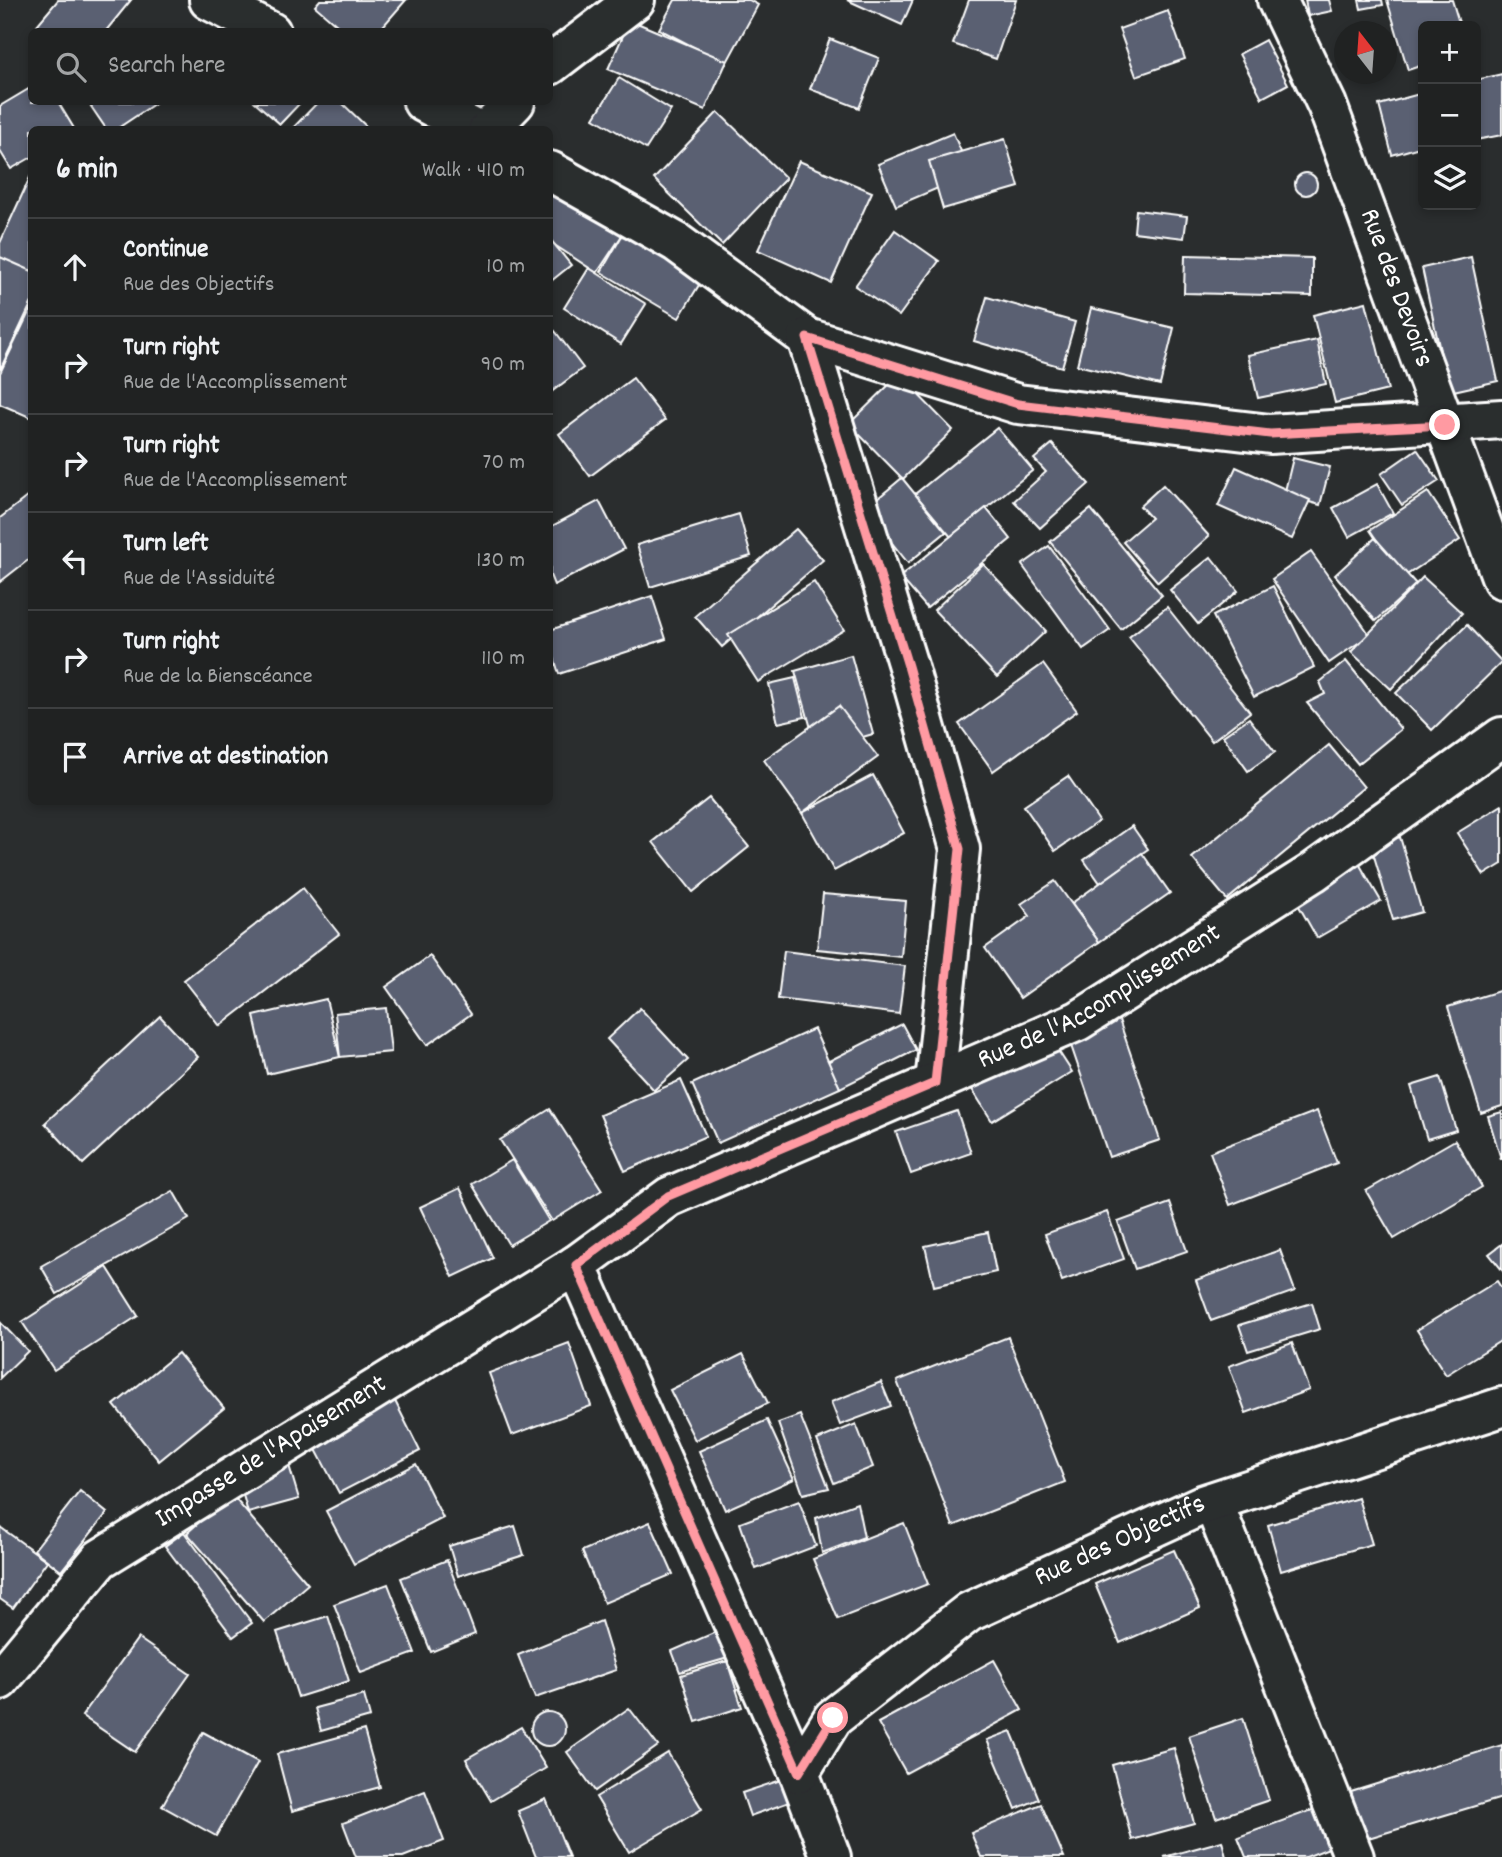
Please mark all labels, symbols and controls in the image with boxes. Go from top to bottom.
north arrow [1334,21,1397,84]
map controls [1418,21,1481,210]
button: + [1418,21,1481,84]
search box [28,28,553,105]
icon: search [52,48,90,86]
text: Search here [108,48,226,85]
button: − [1418,84,1481,147]
button: layers [1418,147,1481,210]
text: 6 min [56,150,118,193]
text: Walk · 410 m [422,155,525,188]
street label: Rue des Devoirs [1347,204,1442,374]
text: Continue [123,232,208,269]
icon: ahead [56,248,94,286]
text: 10 m [486,251,525,284]
text: Rue des Objectifs [123,269,274,302]
text: Turn right [123,330,220,367]
icon: right [56,346,94,384]
text: 90 m [481,349,525,382]
text: Rue de l'Accomplissement [123,367,348,400]
route end [1429,409,1460,440]
text: Turn right [123,428,220,465]
icon: right [56,444,94,482]
text: 70 m [483,447,525,480]
text: Rue de l'Accomplissement [123,465,348,498]
text: Turn left [123,526,209,563]
icon: left [56,542,94,580]
text: 130 m [476,545,525,578]
text: Rue de l'Assiduité [123,563,275,596]
text: Turn right [123,624,220,661]
icon: right [56,640,94,678]
text: 110 m [481,643,525,676]
text: Rue de la Bienscéance [123,661,313,694]
icon: arrive [56,738,94,776]
text: Arrive at destination [123,739,328,776]
street label: Rue de l'Accomplissement [972,915,1230,1082]
street label: Impasse de l'Apaisement [148,1366,396,1540]
street label: Rue des Objectifs [1029,1486,1213,1599]
route start [817,1702,848,1733]

